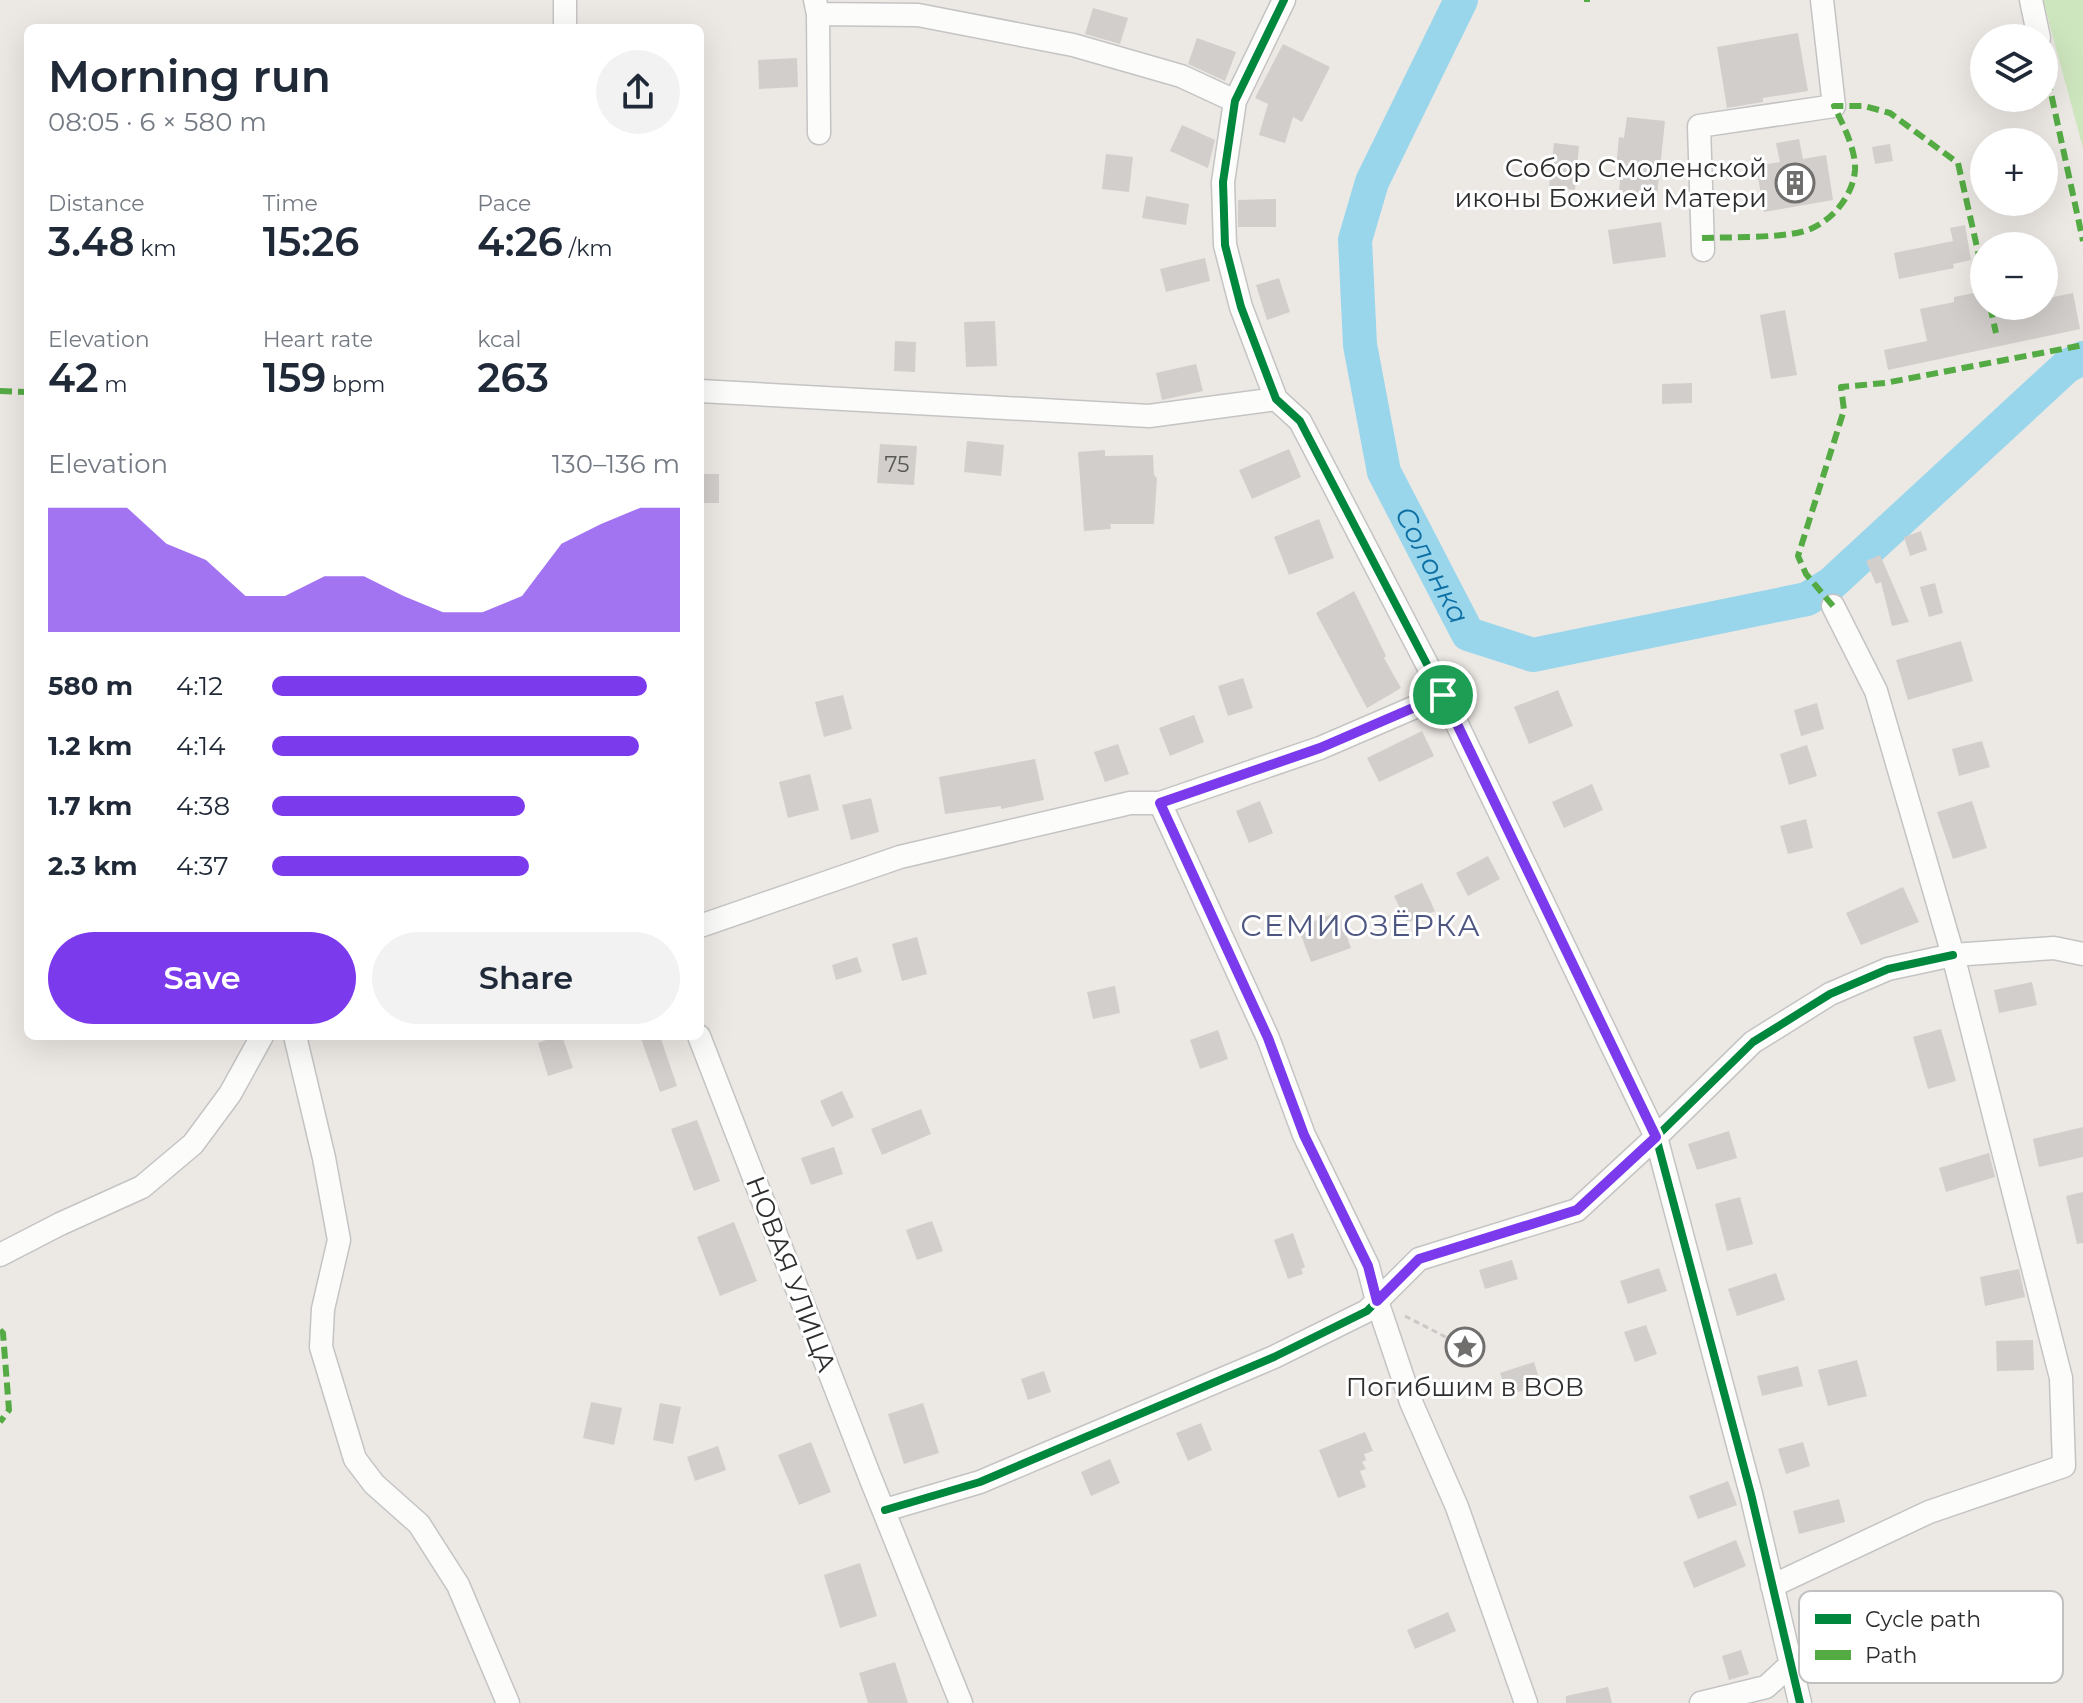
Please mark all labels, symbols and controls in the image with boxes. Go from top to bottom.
map controls [1970,24,2058,320]
button: layers [1970,24,2058,112]
text: Morning run [48,49,331,103]
button: share [596,50,680,134]
text: 08:05 · 6 × 580 m [48,106,267,138]
button: + [1970,128,2058,216]
place label: Собор Смоленской иконы Божией Матери [1454,152,1767,214]
building icon: Собор Смоленской иконы Божией Матери [1774,162,1816,204]
text: Distance [48,190,145,217]
text: Time [263,190,318,217]
text: Pace [477,190,531,217]
text: 3.48 [48,217,135,266]
text: 15:26 [263,217,359,266]
text: 4:26 [477,217,563,266]
button: − [1970,232,2058,320]
text: km [135,235,177,262]
text: /km [563,235,612,262]
text: Elevation [48,326,150,353]
text: Heart rate [263,326,373,353]
text: kcal [477,326,521,353]
text: 42 [48,353,98,402]
text: 159 [263,353,326,402]
text: 263 [477,353,549,402]
text: m [98,371,128,398]
text: bpm [326,371,385,398]
text: Elevation [48,448,168,480]
text: 130–136 m [552,448,680,480]
house number: 75 [885,451,910,478]
water label: Солонка [1388,500,1477,629]
pin [1409,661,1477,729]
text: 580 m [48,670,133,702]
text: 4:12 [176,670,223,702]
icon: arrive [1421,673,1465,717]
text: 1.2 km [48,730,132,762]
text: 4:14 [176,730,225,762]
text: 1.7 km [48,790,132,822]
text: 4:38 [176,790,230,822]
text: 2.3 km [48,850,138,882]
text: 4:37 [176,850,229,882]
district label: СЕМИОЗЁРКА [1240,907,1482,944]
button: Save [48,932,356,1024]
button: Share [372,932,680,1024]
street label: НОВАЯ УЛИЦА [739,1172,843,1376]
place icon: Погибшим в ВОВ [1444,1326,1486,1368]
place label: Погибшим в ВОВ [1346,1371,1584,1403]
legend [1799,1591,2063,1683]
text: Cycle path [1865,1606,1981,1633]
text: Path [1865,1642,1917,1669]

